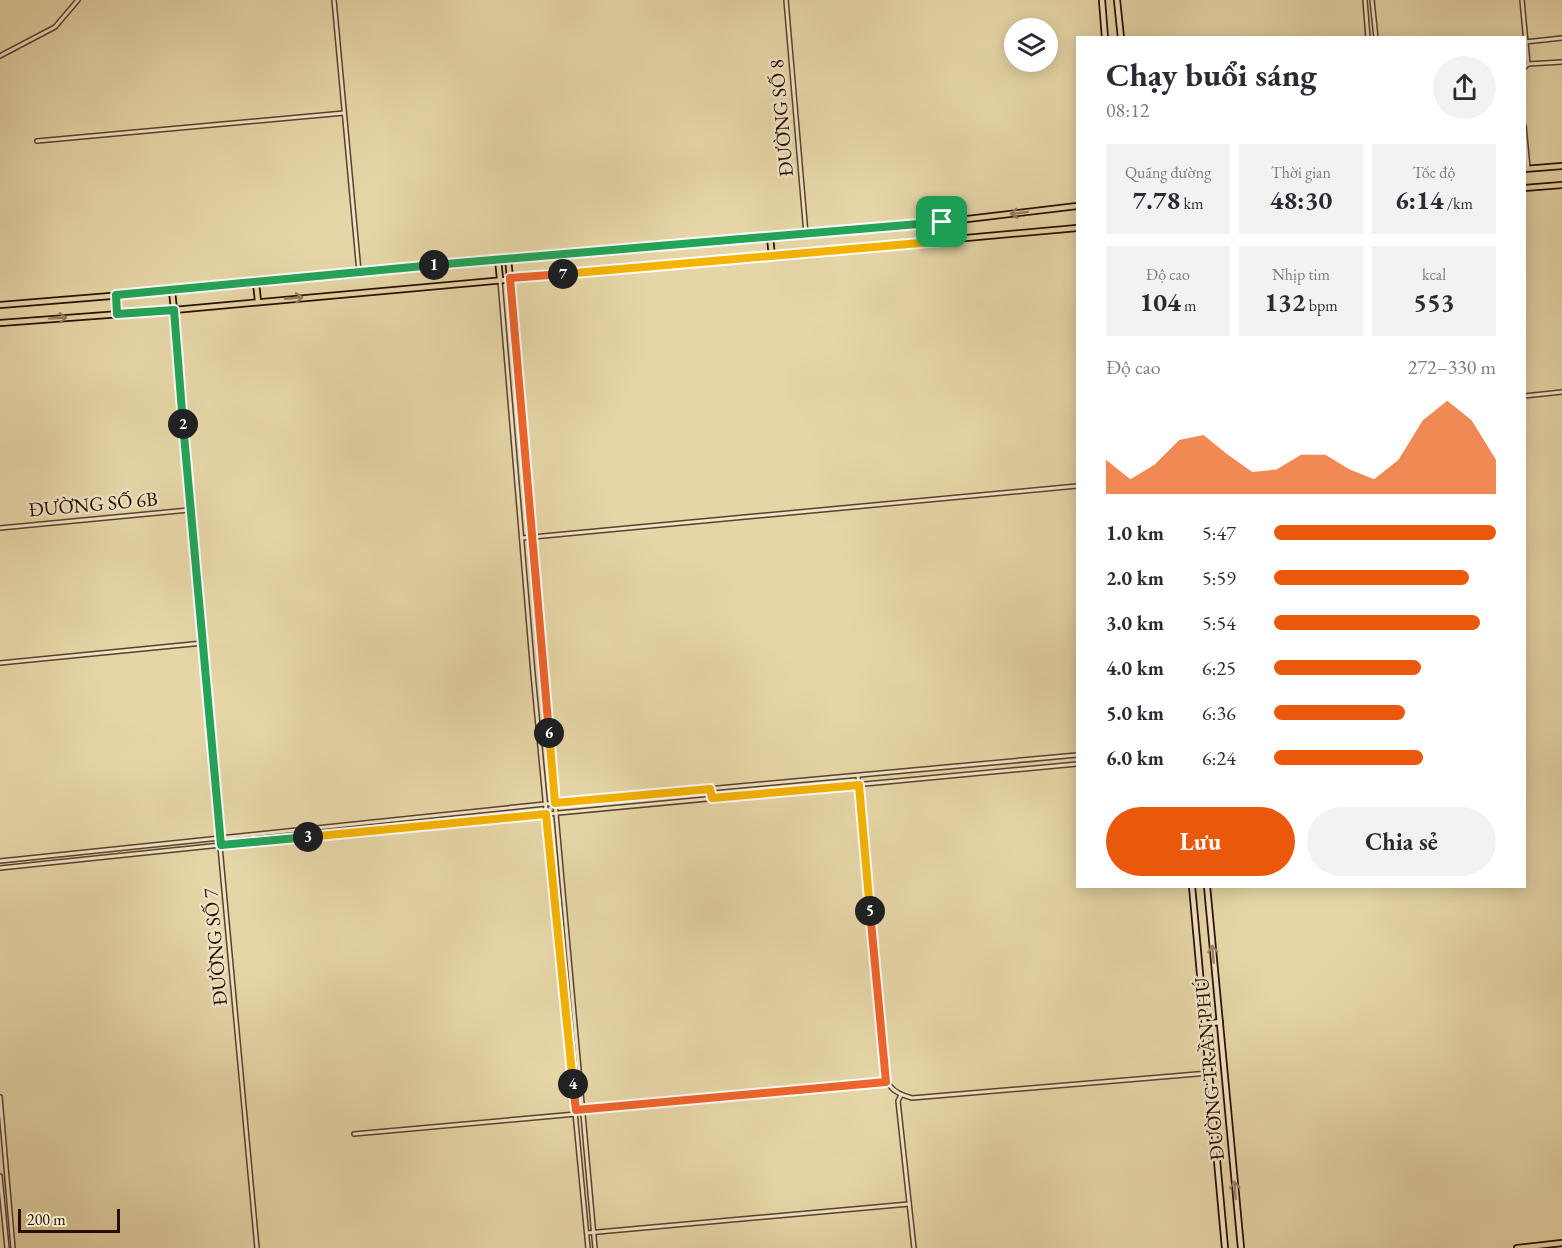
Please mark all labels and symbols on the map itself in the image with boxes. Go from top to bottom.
street label: ĐƯỜNG SỐ 8 [763,58,799,178]
pin [916,196,967,247]
one-way arrow [1009,207,1029,218]
pin: 1 [419,250,449,280]
pin: 7 [548,259,578,289]
one-way arrow [284,292,304,303]
one-way arrow [48,313,68,324]
pin: 2 [168,409,198,439]
street label: ĐƯỜNG SỐ 6B [27,485,159,523]
pin: 6 [534,718,564,748]
pin: 3 [293,822,323,852]
street label: ĐƯỜNG SỐ 7 [197,887,233,1007]
pin: 5 [855,896,885,926]
one-way arrow [1208,944,1219,964]
street label: ĐƯỜNG TRẦN PHÚ [1188,976,1230,1162]
pin: 4 [558,1069,588,1099]
one-way arrow [1229,1180,1240,1200]
scale bar [18,1206,120,1234]

